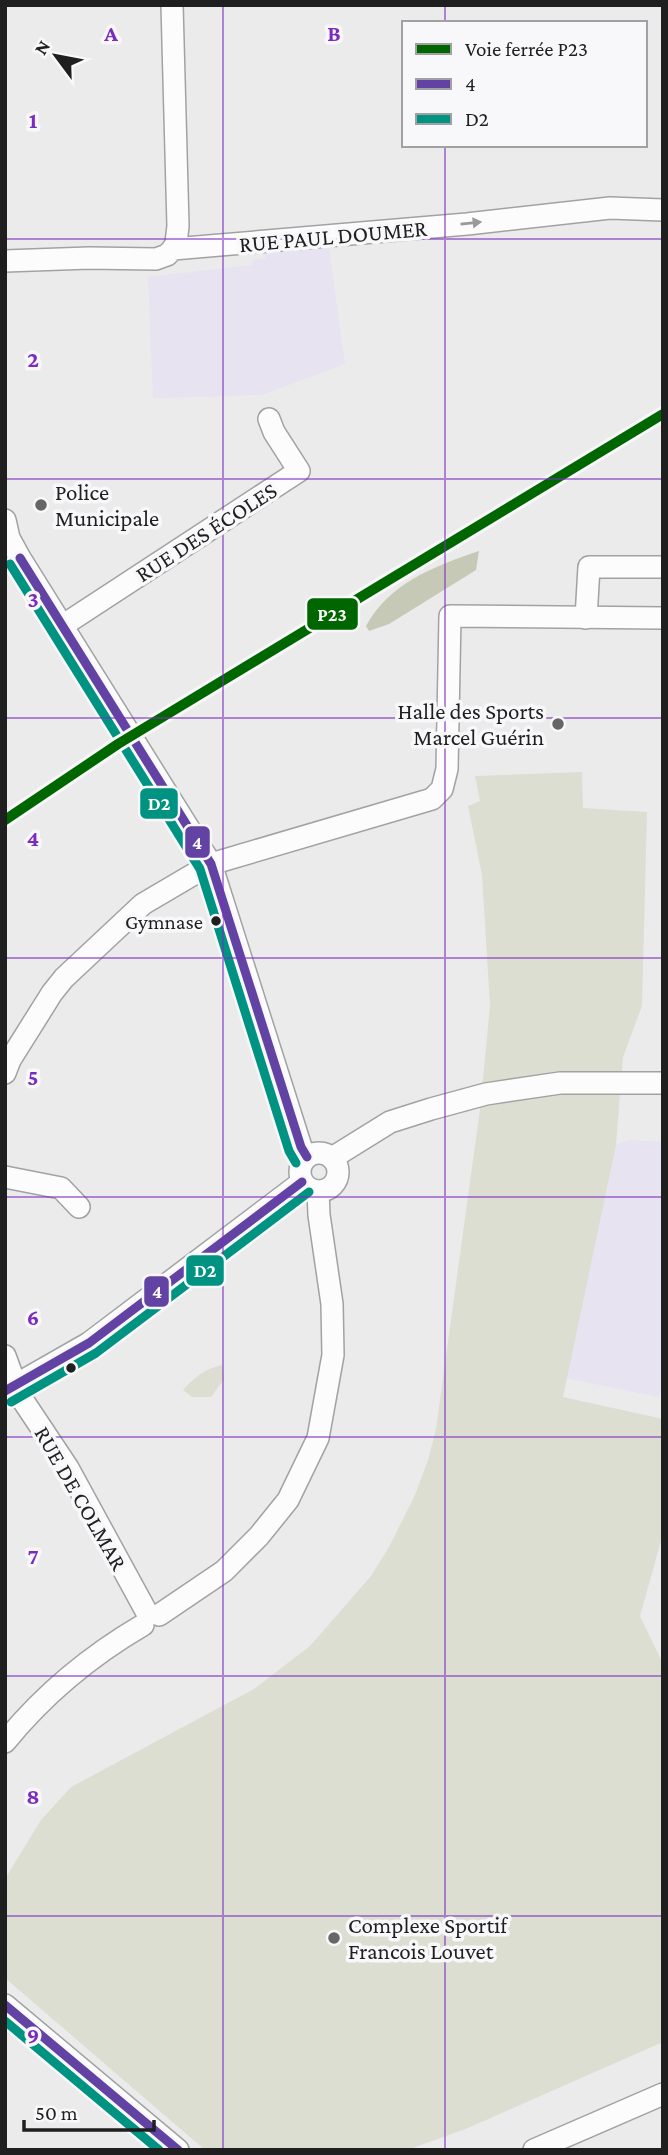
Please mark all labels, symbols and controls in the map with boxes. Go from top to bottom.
text: A [103,20,118,46]
text: B [327,20,341,46]
north arrow [21,21,91,91]
legend [402,21,647,147]
text: N [30,36,54,58]
text: Voie ferrée P23 [465,37,588,61]
text: 4 [465,72,476,96]
text: 1 [29,107,38,133]
text: D2 [465,107,489,131]
street label: RUE PAUL DOUMER [238,215,428,257]
one-way arrow [460,218,482,229]
text: 2 [27,346,39,372]
street label: RUE DES ÉCOLES [131,477,281,587]
place label: Police Municipale [55,479,159,531]
marker: Police Municipale [33,497,49,513]
text: 3 [27,586,39,612]
line badge: P23 [306,597,359,631]
text: P23 [317,604,347,625]
place label: Halle des Sports Marcel Guérin [397,698,544,750]
marker: Halle des Sports Marcel Guérin [550,716,566,732]
line badge: D2 [139,787,179,820]
text: D2 [148,793,171,814]
text: 4 [27,825,39,851]
line badge: 4 [184,825,211,859]
text: 4 [192,832,202,853]
place label: Gymnase [125,910,203,934]
marker: Gymnase [209,914,223,928]
text: 5 [27,1064,39,1090]
line badge: D2 [185,1254,225,1287]
text: D2 [194,1260,217,1281]
line badge: 4 [143,1275,170,1308]
text: 4 [152,1281,162,1302]
text: 6 [27,1304,39,1330]
unlabelled marker [64,1361,78,1375]
street label: RUE DE COLMAR [29,1422,133,1575]
text: 7 [27,1543,39,1569]
text: 8 [26,1783,40,1809]
place label: Complexe Sportif Francois Louvet [348,1912,508,1964]
marker: Complexe Sportif Francois Louvet [326,1930,342,1946]
text: 9 [27,2022,39,2048]
scale bar [24,2088,154,2132]
text: 50 m [35,2101,78,2125]

